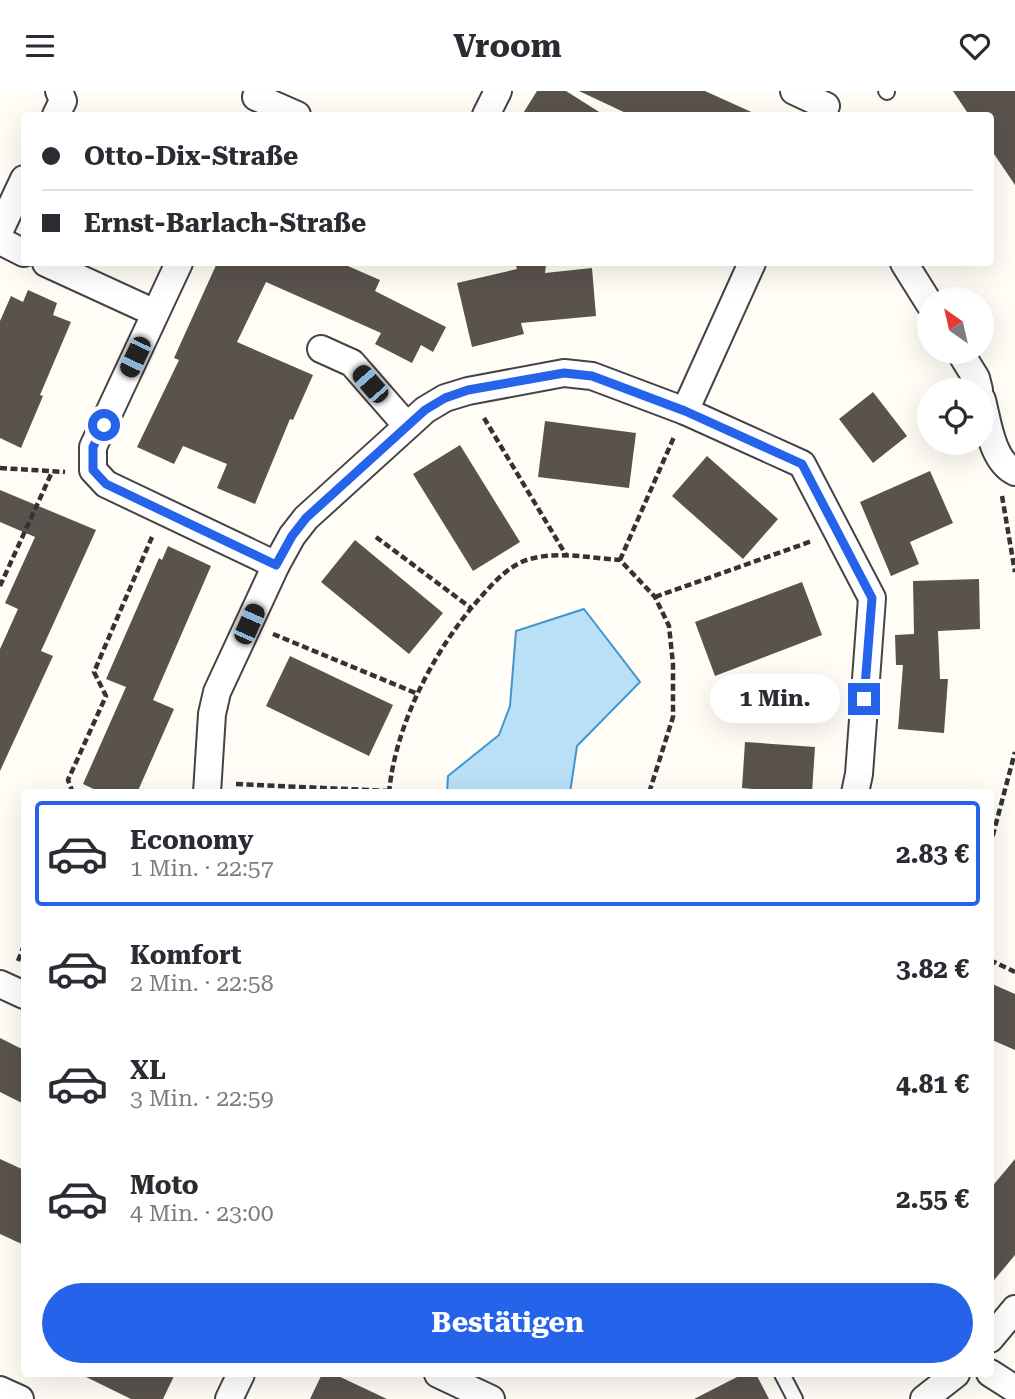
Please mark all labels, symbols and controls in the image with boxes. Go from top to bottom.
icon: menu [21,27,59,65]
text: Vroom [453,27,562,65]
icon: heart [956,27,994,65]
text: Otto-Dix-Straße [84,141,298,171]
text: Ernst-Barlach-Straße [84,208,366,238]
north arrow [917,287,994,364]
map controls [917,287,994,455]
car [117,334,154,380]
car [349,361,392,407]
button: locate [917,378,994,455]
route start [88,409,120,441]
car [231,601,268,647]
callout: 1 Min. [710,675,840,723]
route end [848,683,880,715]
text: 1 Min. [739,685,811,712]
icon: car [46,822,109,885]
text: Economy [130,825,253,855]
text: 2.83 € [896,839,969,869]
text: 1 Min. · 22:57 [130,855,274,882]
icon: car [46,937,109,1000]
text: Komfort [130,940,242,970]
text: 3.82 € [896,954,969,984]
text: 2 Min. · 22:58 [130,970,274,997]
icon: car [46,1052,109,1115]
text: XL [130,1055,166,1085]
text: 4.81 € [896,1069,969,1099]
text: 3 Min. · 22:59 [130,1085,274,1112]
icon: car [46,1167,109,1230]
text: Moto [130,1170,199,1200]
text: 2.55 € [896,1184,969,1214]
text: 4 Min. · 23:00 [130,1200,274,1227]
button: Bestätigen [42,1283,973,1363]

